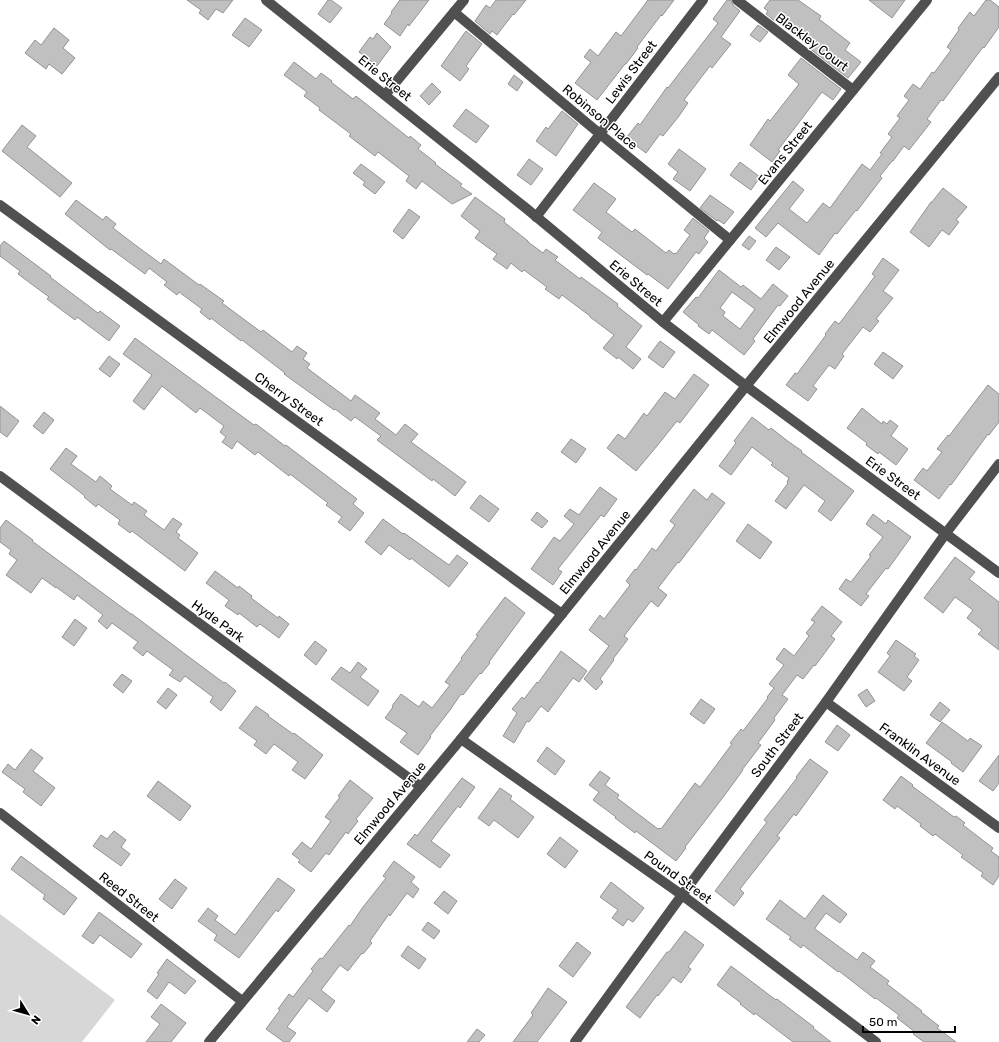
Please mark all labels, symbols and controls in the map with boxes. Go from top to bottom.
street label: Blackley Court [773,10,851,74]
street label: Lewis Street [602,37,660,107]
street label: Erie Street [355,52,415,104]
street label: Robinson Place [560,81,640,153]
street label: Evans Street [755,118,815,188]
street label: Elmwood Avenue [761,256,837,346]
street label: Erie Street [607,257,665,309]
street label: Cherry Street [252,369,326,429]
street label: Erie Street [863,453,923,503]
street label: Elmwood Avenue [557,507,633,597]
street label: Hyde Park [189,597,248,645]
street label: South Street [748,710,806,780]
street label: Franklin Avenue [877,720,963,788]
street label: Elmwood Avenue [351,758,429,848]
street label: Pound Street [641,847,715,907]
street label: Reed Street [96,869,162,925]
north arrow [8,994,48,1034]
scale bar [863,1008,955,1034]
text: N [28,1013,43,1027]
text: 50 m [869,1015,897,1029]

